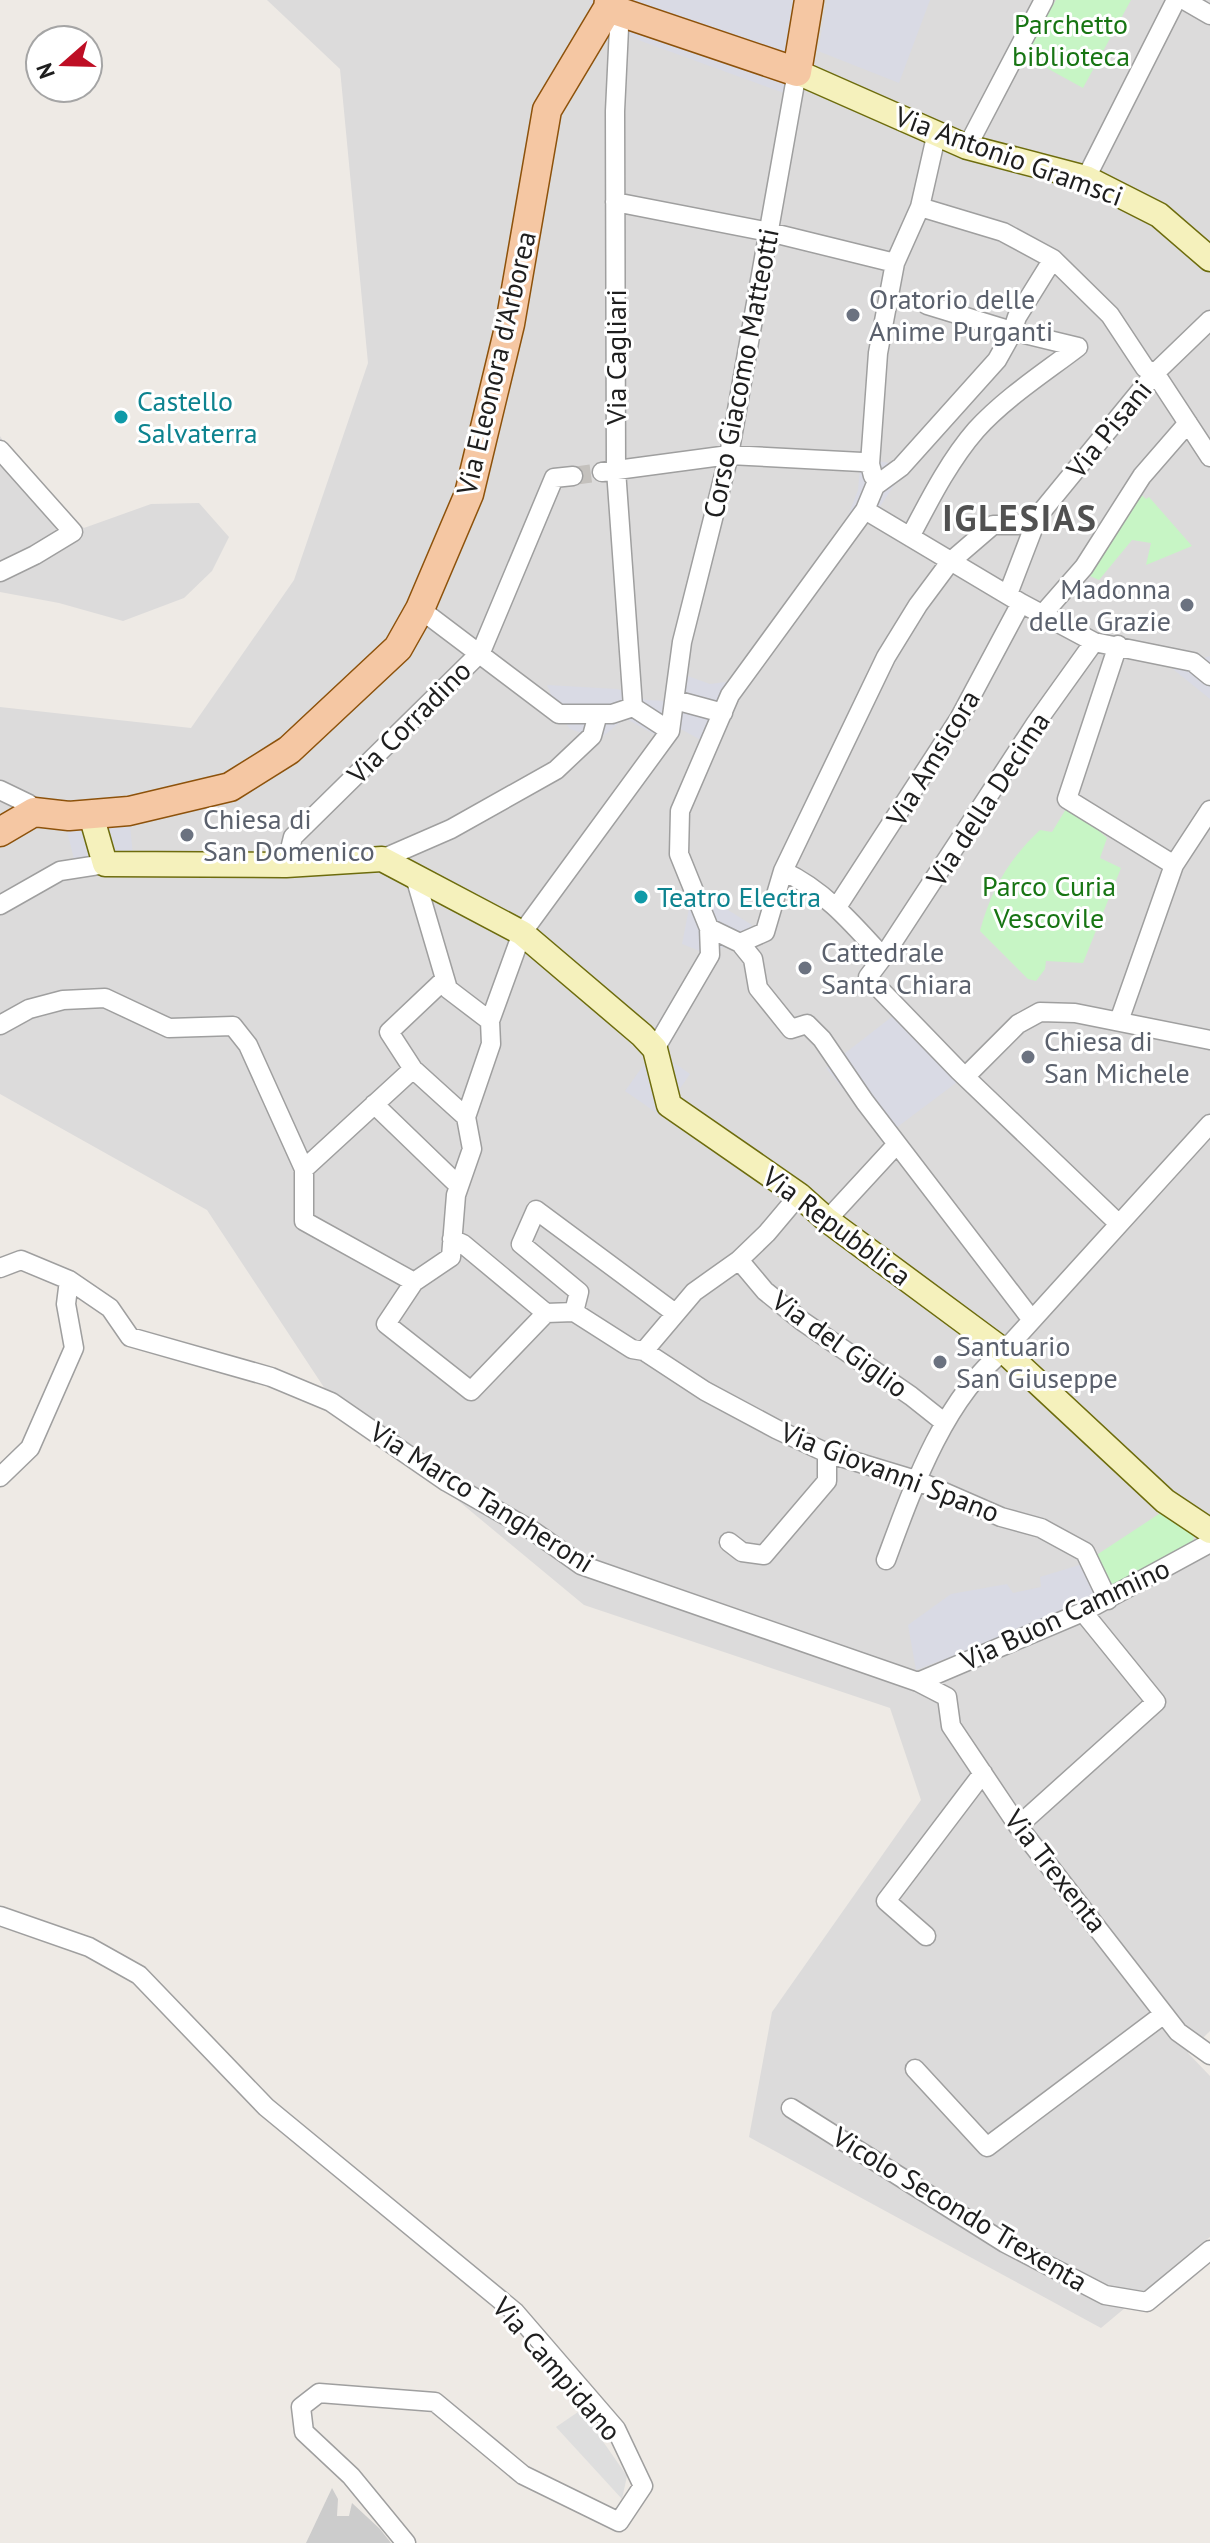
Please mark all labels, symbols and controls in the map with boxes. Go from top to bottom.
park label: Parchetto biblioteca [1012,5,1130,74]
north arrow [24,24,104,104]
text: N [30,59,61,82]
street label: Via Antonio Gramsci [889,97,1128,214]
street label: Corso Giacomo Matteotti [694,225,787,521]
street label: Via Eleonora d'Arborea [447,227,544,499]
place label: Oratorio delle Anime Purganti [869,280,1053,349]
street label: Via Cagliari [597,289,634,426]
marker: Oratorio delle Anime Purganti [844,306,862,324]
street label: Via Pisani [1057,372,1160,486]
place label: Castello Salvaterra [137,382,258,451]
marker: Castello Salvaterra [112,408,130,426]
district label: IGLESIAS [942,494,1098,541]
place label: Madonna delle Grazie [1029,570,1171,639]
marker: Madonna delle Grazie [1178,596,1196,614]
street label: Via Corradino [338,652,479,792]
street label: Via Amsicora [877,683,988,834]
street label: Via della Decima [917,704,1058,894]
place label: Chiesa di San Domenico [203,800,375,869]
marker: Chiesa di San Domenico [178,826,196,844]
park label: Parco Curia Vescovile [982,867,1116,936]
place label: Teatro Electra [657,878,821,915]
marker: Teatro Electra [632,888,650,906]
place label: Cattedrale Santa Chiara [821,933,972,1002]
marker: Cattedrale Santa Chiara [796,959,814,977]
place label: Chiesa di San Michele [1044,1022,1190,1091]
marker: Chiesa di San Michele [1019,1048,1037,1066]
street label: Via Repubblica [755,1157,919,1294]
street label: Via del Giglio [764,1281,916,1406]
place label: Santuario San Giuseppe [956,1327,1118,1396]
marker: Santuario San Giuseppe [931,1353,949,1371]
street label: Via Marco Tangheroni [362,1412,601,1581]
street label: Via Giovanni Spano [775,1412,1005,1530]
street label: Via Buon Cammino [953,1549,1175,1679]
street label: Via Trexenta [996,1801,1116,1940]
street label: Vicolo Secondo Trexenta [825,2117,1095,2299]
street label: Via Campidano [484,2288,630,2448]

